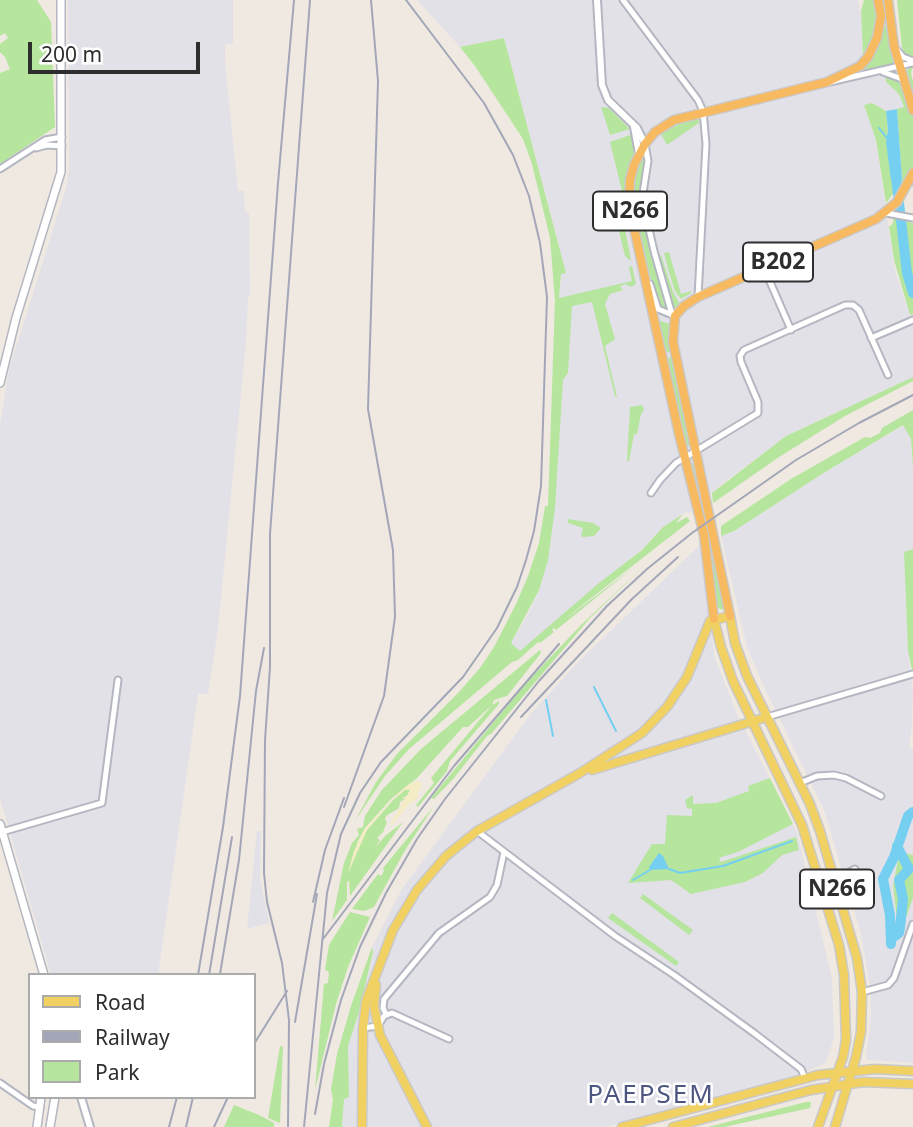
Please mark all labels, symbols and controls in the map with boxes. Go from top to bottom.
scale bar [32,28,203,72]
text: 200 m [41,40,102,68]
road number: N266 [593,192,667,230]
road number: B202 [743,243,813,282]
road number: N266 [800,870,874,908]
legend [28,973,256,1099]
text: Road [95,988,145,1016]
text: Railway [95,1023,170,1051]
text: Park [95,1058,139,1086]
district label: PAEPSEM [588,1080,714,1112]

